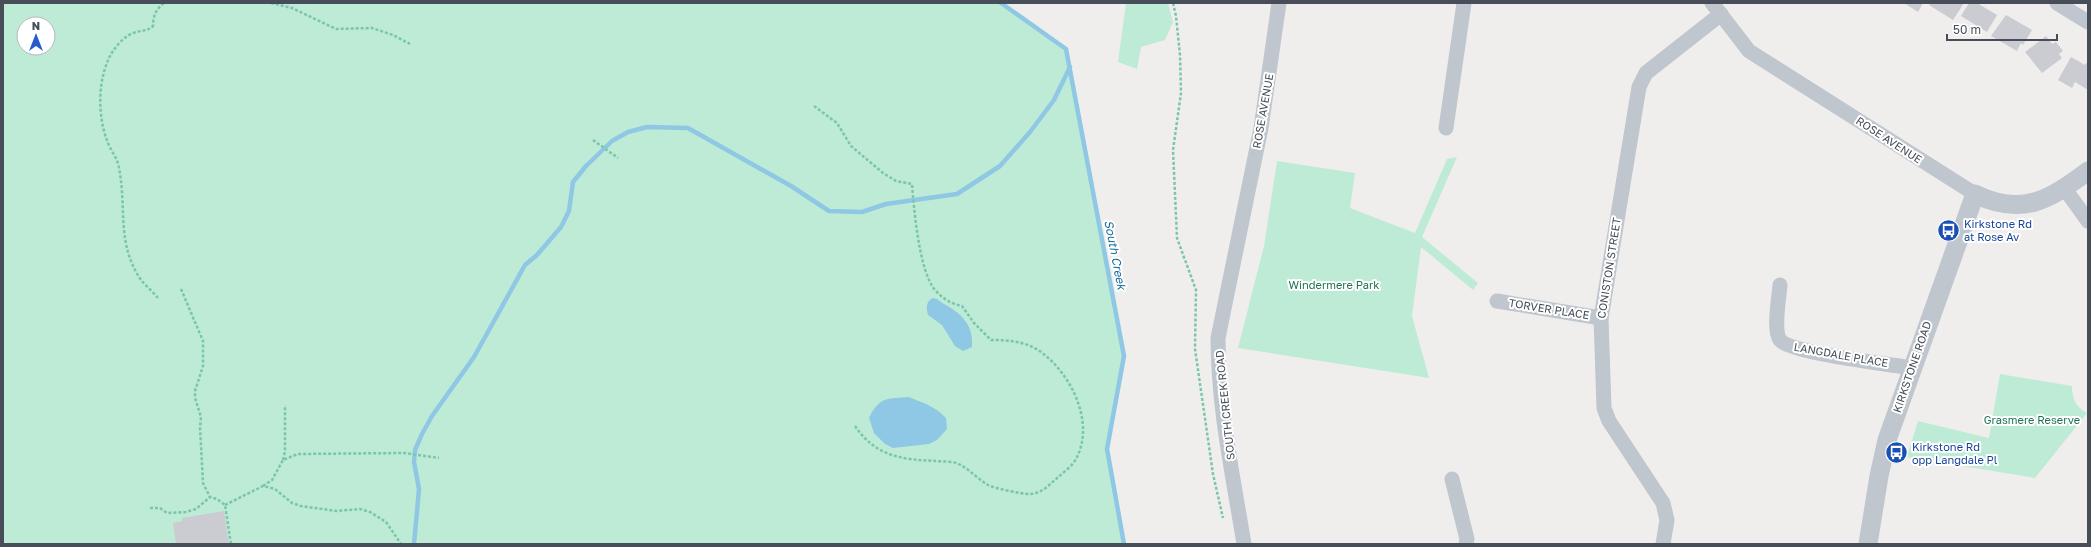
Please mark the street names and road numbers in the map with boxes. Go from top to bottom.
street label: ROSE AVENUE [1250,72,1276,149]
street label: ROSE AVENUE [1854,114,1925,166]
street label: CONISTON STREET [1594,216,1623,319]
street label: TORVER PLACE [1508,296,1591,321]
street label: KIRKSTONE ROAD [1890,319,1933,414]
street label: LANGDALE PLACE [1793,340,1890,369]
street label: SOUTH CREEK ROAD [1212,349,1237,461]

